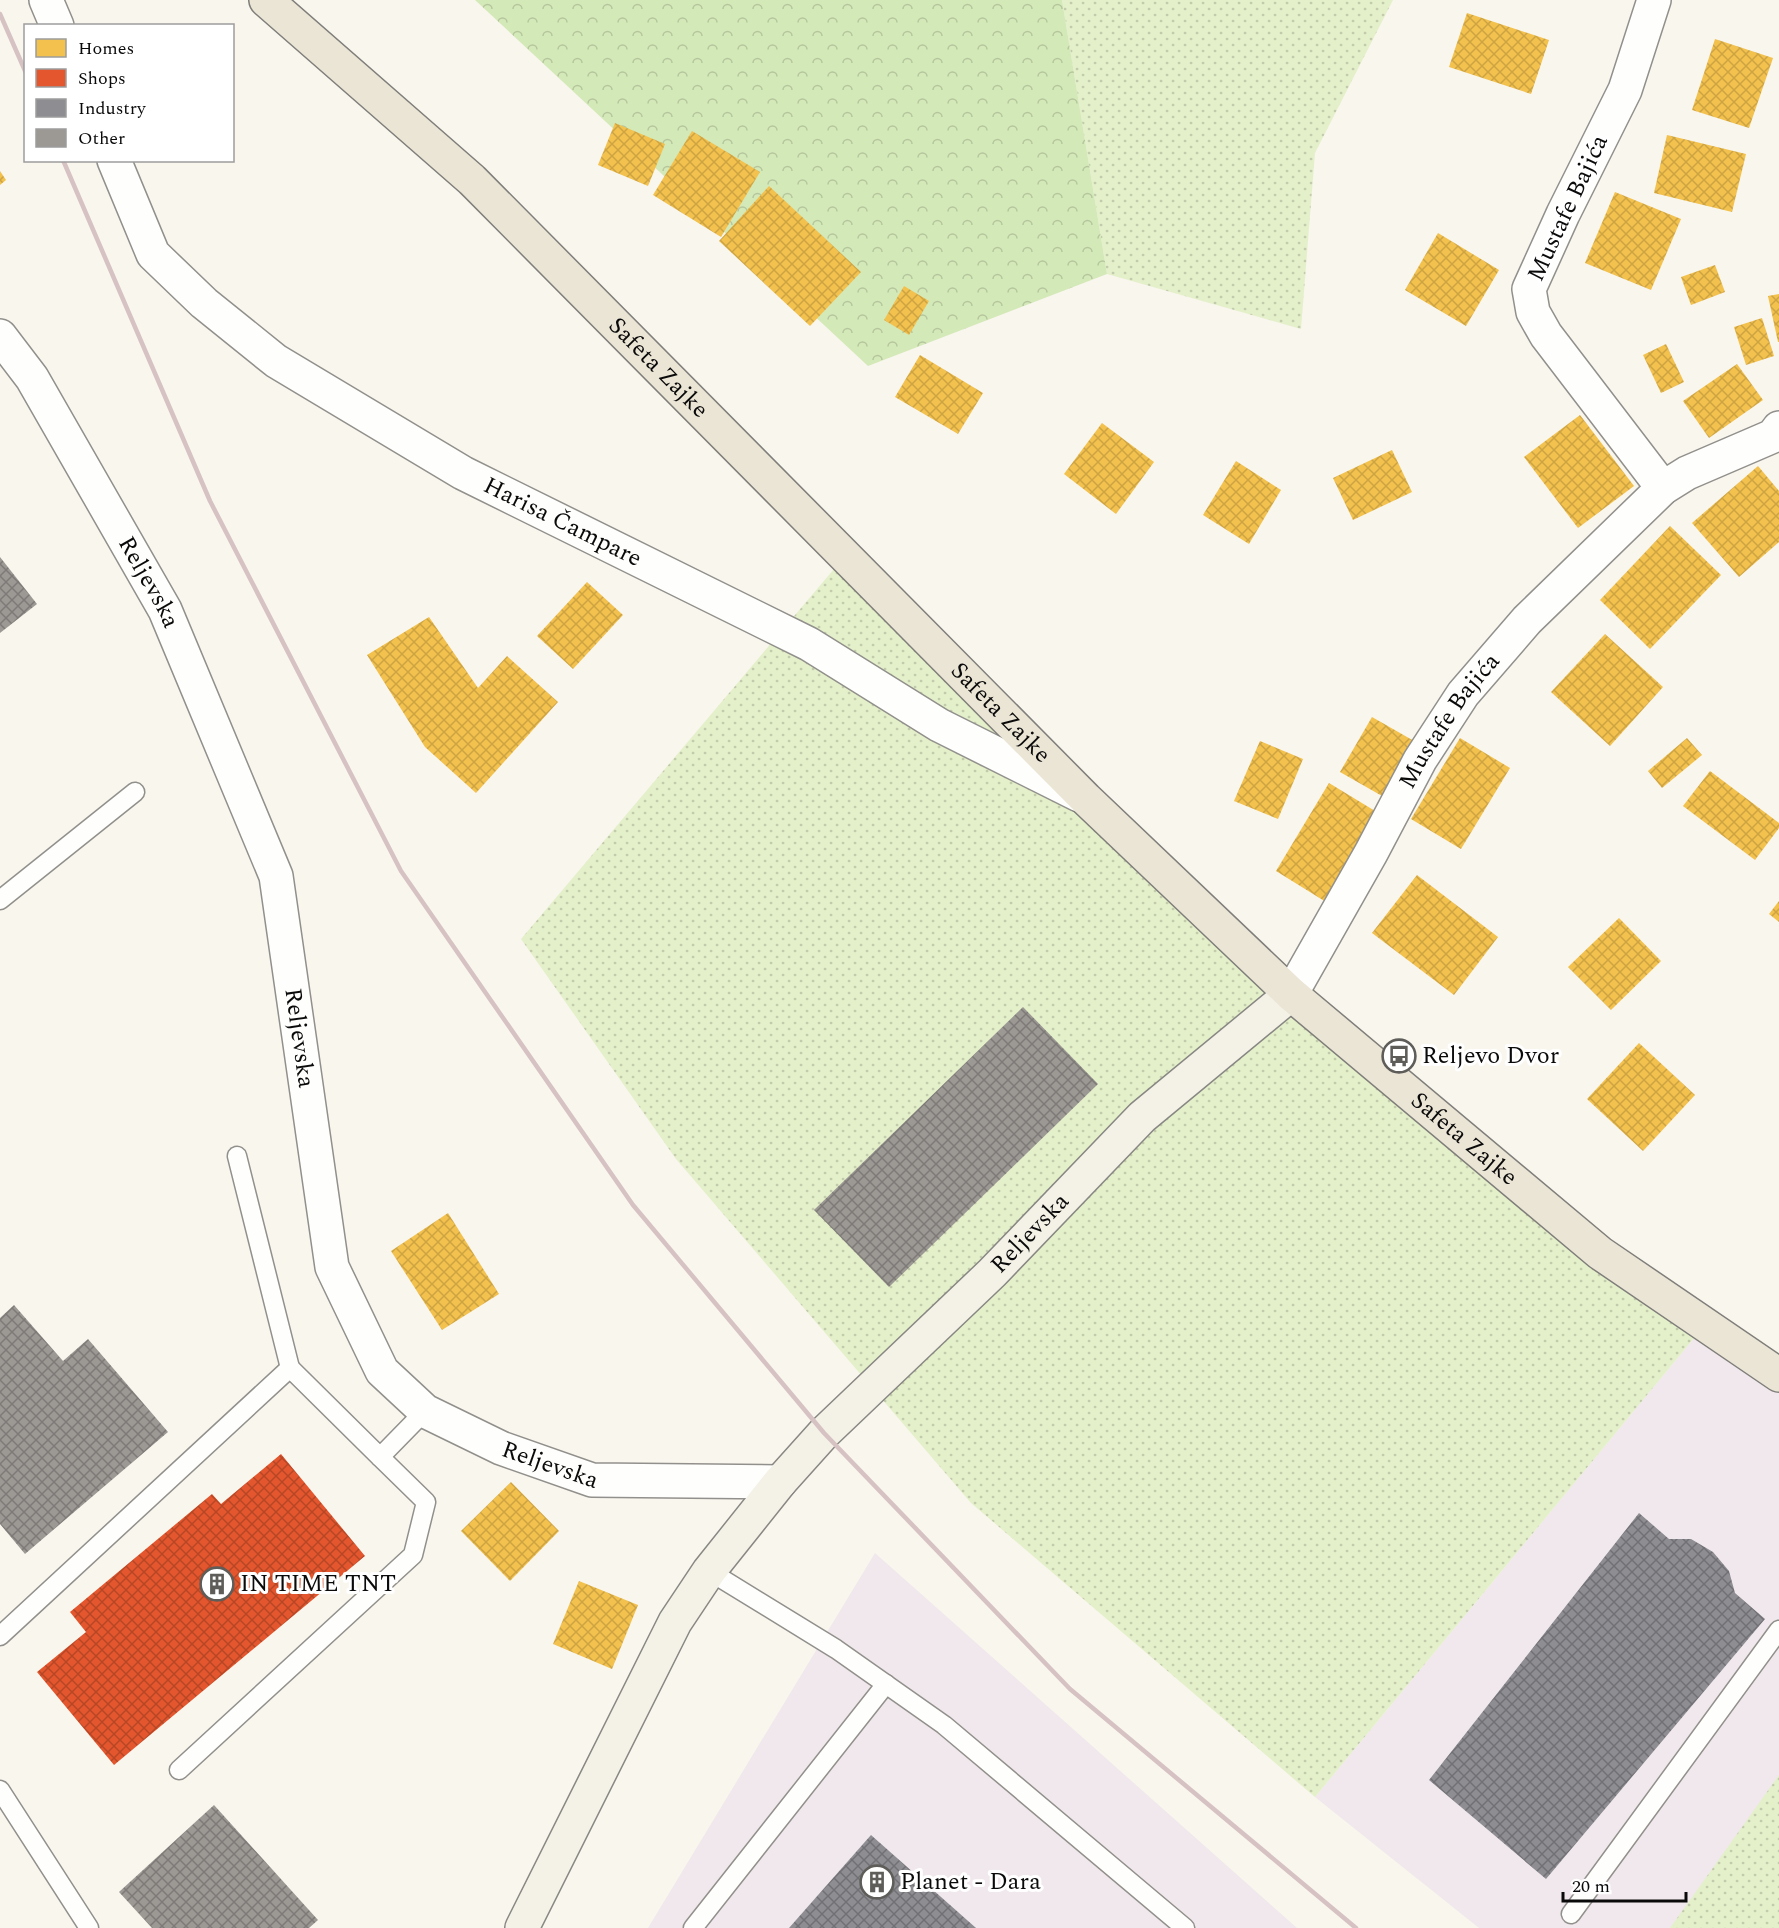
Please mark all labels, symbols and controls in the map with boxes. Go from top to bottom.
legend [24,24,234,162]
text: Homes [78,35,134,62]
text: Shops [78,65,126,92]
text: Industry [78,95,147,122]
text: Other [78,125,125,152]
street label: Mustafe Bajića [1518,128,1618,287]
street label: Safeta Zajke [600,309,717,427]
street label: Harisa Čampare [477,468,648,577]
street label: Reljevska [108,530,189,634]
street label: Mustafe Bajića [1390,645,1509,795]
street label: Safeta Zajke [942,654,1059,772]
street label: Reljevska [274,986,324,1090]
bus stop icon: Reljevo Dvor [1381,1038,1417,1074]
place label: Reljevo Dvor [1422,1038,1559,1074]
street label: Safeta Zajke [1402,1083,1525,1195]
street label: Reljevska [982,1185,1078,1282]
street label: Reljevska [497,1432,604,1499]
building icon: IN TIME TNT [199,1566,235,1602]
place label: IN TIME TNT [240,1566,396,1602]
building icon: Planet - Dara [859,1864,895,1900]
place label: Planet - Dara [900,1864,1041,1900]
scale bar [1563,1865,1686,1903]
text: 20 m [1572,1873,1610,1900]

